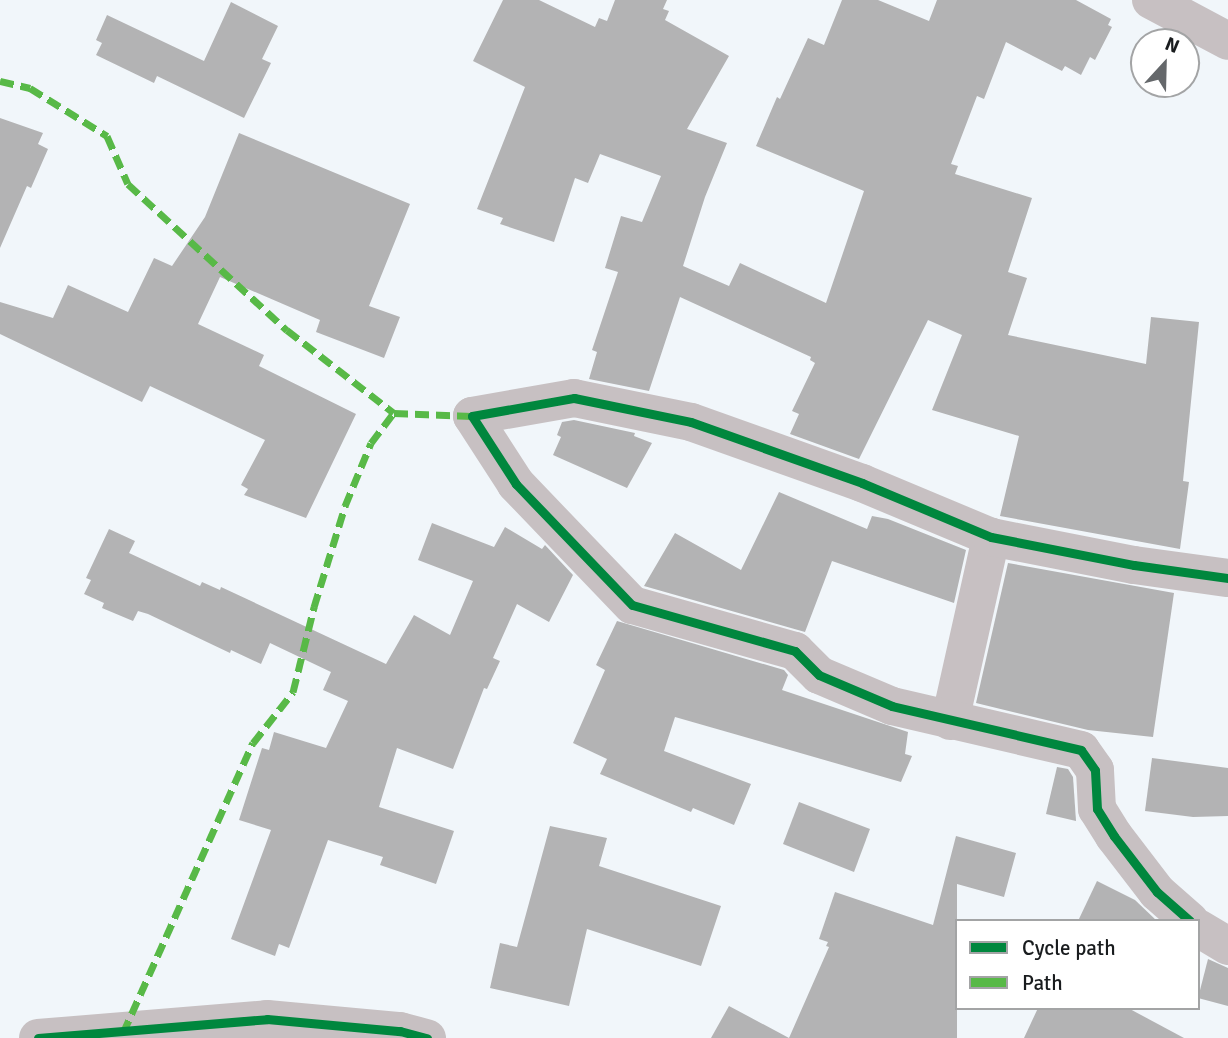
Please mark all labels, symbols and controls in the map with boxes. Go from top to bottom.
north arrow [1130,28,1200,98]
text: N [1161,32,1183,59]
legend [955,919,1200,1010]
text: Cycle path [1022,935,1116,961]
text: Path [1022,970,1063,996]

